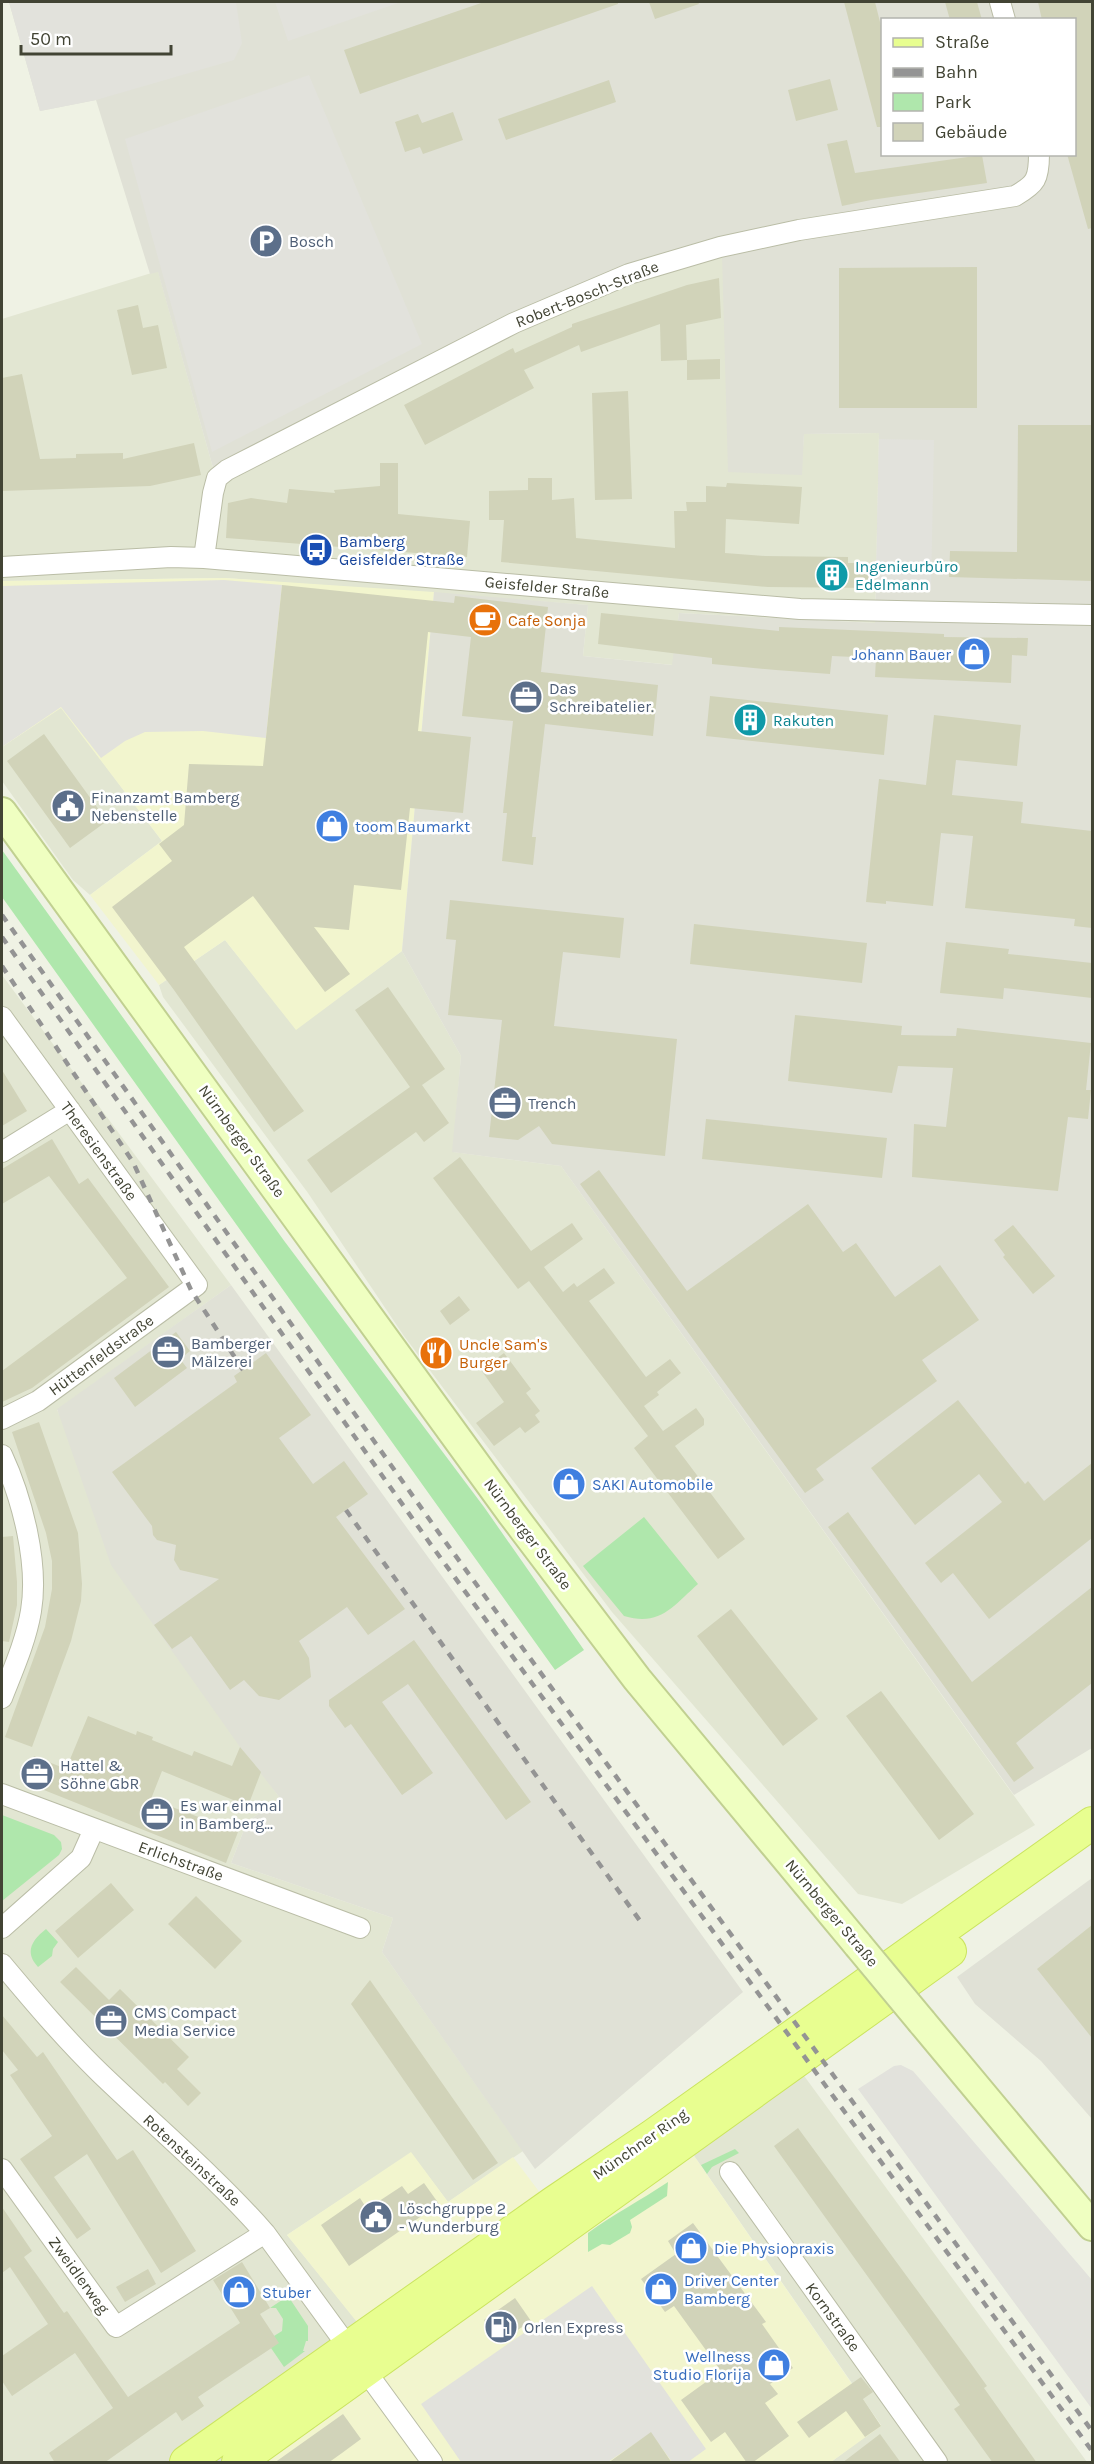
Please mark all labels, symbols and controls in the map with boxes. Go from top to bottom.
scale bar [21,18,171,56]
legend [881,18,1076,156]
text: 50 m [30,28,72,50]
text: Straße [935,31,989,53]
text: Bahn [935,61,978,83]
text: Park [935,91,972,113]
text: Gebäude [935,121,1007,143]
parking icon: Bosch [248,223,284,259]
place label: Bosch [289,232,334,251]
street label: Robert-Bosch-Straße [513,257,661,331]
bus stop icon: Bamberg Geisfelder Straße [298,532,334,568]
place label: Bamberg Geisfelder Straße [339,532,464,569]
building icon: Ingenieurbüro Edelmann [814,557,850,593]
place label: Ingenieurbüro Edelmann [855,557,958,594]
street label: Geisfelder Straße [484,572,610,602]
cafe icon: Cafe Sonja [467,602,503,638]
place label: Cafe Sonja [508,611,586,630]
shop icon: Johann Bauer [956,636,992,672]
place label: Johann Bauer [852,645,951,664]
office icon: Das Schreibatelier. [508,679,544,715]
place label: Das Schreibatelier. [549,679,654,716]
building icon: Rakuten [732,702,768,738]
place label: Rakuten [773,711,834,730]
public building icon: Finanzamt Bamberg Nebenstelle [50,788,86,824]
place label: Finanzamt Bamberg Nebenstelle [91,788,239,825]
shop icon: toom Baumarkt [314,808,350,844]
place label: toom Baumarkt [355,817,470,836]
street label: Nürnberger Straße [195,1081,289,1201]
office icon: Trench [487,1085,523,1121]
place label: Trench [528,1094,576,1113]
street label: Theresienstraße [57,1098,141,1204]
street label: Hüttenfeldstraße [45,1311,157,1399]
office icon: Bamberger Mälzerei [150,1334,186,1370]
place label: Bamberger Mälzerei [191,1334,271,1371]
restaurant icon: Uncle Sam's Burger [418,1335,454,1371]
place label: Uncle Sam's Burger [459,1335,548,1372]
shop icon: SAKI Automobile [551,1466,587,1502]
street label: Nürnberger Straße [480,1475,576,1593]
place label: SAKI Automobile [592,1475,713,1494]
office icon: Hattel & Söhne GbR [19,1756,55,1792]
place label: Hattel & Söhne GbR [60,1756,139,1793]
office icon: Es war einmal in Bamberg... [139,1796,175,1832]
place label: Es war einmal in Bamberg... [180,1796,282,1833]
street label: Erlichstraße [136,1837,226,1885]
street label: Nürnberger Straße [782,1855,882,1971]
office icon: CMS Compact Media Service [93,2003,129,2039]
place label: CMS Compact Media Service [134,2003,237,2040]
street label: Münchner Ring [589,2104,691,2184]
street label: Rotensteinstraße [139,2110,245,2210]
public building icon: Löschgruppe 2 - Wunderburg [358,2199,394,2235]
place label: Löschgruppe 2 - Wunderburg [399,2199,506,2236]
shop icon: Die Physiopraxis [673,2230,709,2266]
street label: Zweidlerweg [45,2233,113,2317]
place label: Die Physiopraxis [714,2239,835,2258]
shop icon: Driver Center Bamberg [643,2271,679,2307]
place label: Driver Center Bamberg [684,2271,779,2308]
shop icon: Stuber [221,2274,257,2310]
street label: Kornstraße [802,2279,864,2355]
place label: Stuber [262,2283,311,2302]
fuel station icon: Orlen Express [483,2309,519,2345]
place label: Orlen Express [524,2318,624,2337]
place label: Wellness Studio Florija [653,2347,751,2384]
shop icon: Wellness Studio Florija [756,2347,792,2383]

